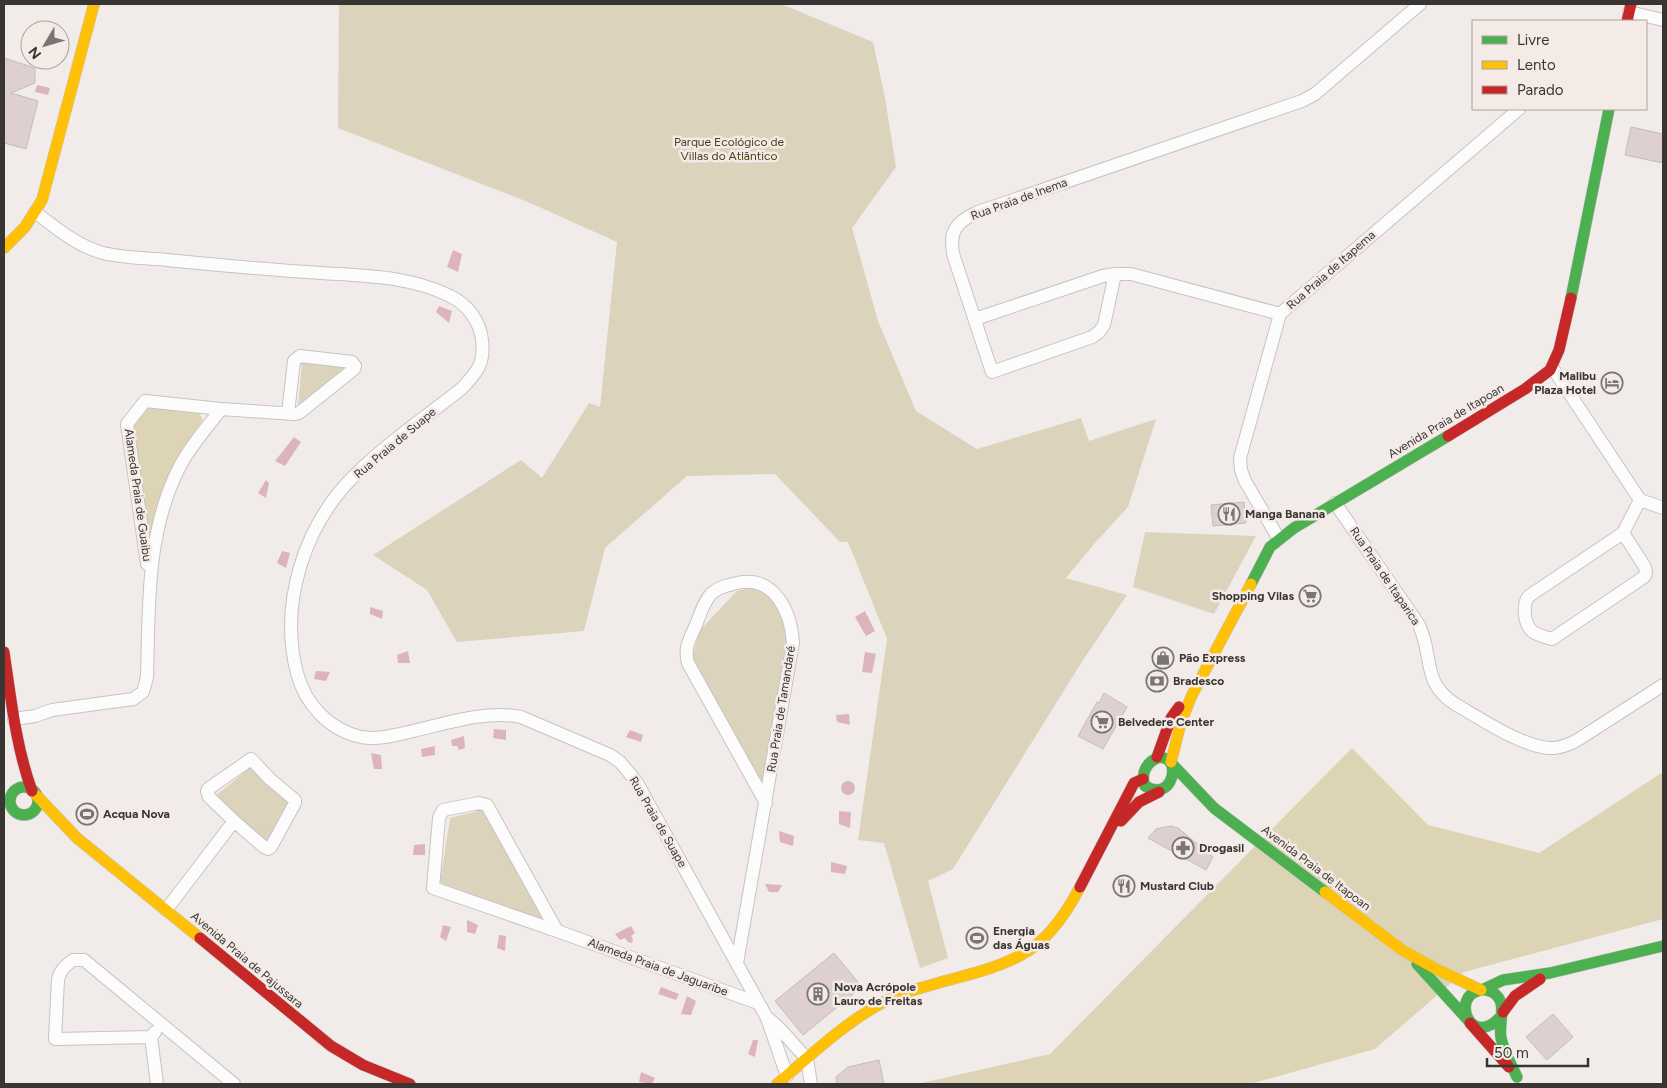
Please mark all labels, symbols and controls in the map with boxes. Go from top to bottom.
north arrow [20,20,70,70]
legend [1472,20,1647,110]
text: Livre [1517,31,1549,49]
text: N [25,43,45,62]
text: Lento [1517,56,1556,74]
text: Parado [1517,81,1564,99]
park label: Parque Ecológico de Villas do Atlântico [674,135,785,163]
street label: Rua Praia de Inema [969,175,1069,223]
street label: Rua Praia de Itapema [1284,228,1378,312]
place label: Malibu Plaza Hotel [1534,369,1596,397]
hotel icon: Malibu Plaza Hotel [1600,371,1624,395]
street label: Avenida Praia de Itapoan [1386,381,1507,461]
street label: Rua Praia de Suape [351,404,439,481]
street label: Alameda Praia de Guaibu [122,428,154,562]
restaurant icon: Manga Banana [1217,502,1241,526]
place label: Manga Banana [1245,507,1325,521]
street label: Rua Praia de Itaparica [1347,524,1423,628]
supermarket icon: Shopping Vilas [1298,584,1322,608]
place label: Shopping Vilas [1212,589,1294,603]
street label: Rua Praia de Tamandaré [764,644,798,773]
shop icon: Pão Express [1151,646,1175,670]
place label: Pão Express [1179,651,1246,665]
bank icon: Bradesco [1145,669,1169,693]
place label: Bradesco [1173,674,1224,688]
supermarket icon: Belvedere Center [1090,710,1114,734]
place label: Belvedere Center [1118,715,1214,729]
street label: Rua Praia de Suape [626,774,690,870]
sports icon: Acqua Nova [75,802,99,826]
place label: Acqua Nova [103,807,170,821]
street label: Avenida Praia de Itapoan [1259,823,1373,914]
pharmacy icon: Drogasil [1171,836,1195,860]
place label: Drogasil [1199,841,1244,855]
restaurant icon: Mustard Club [1112,874,1136,898]
place label: Mustard Club [1140,879,1214,893]
street label: Avenida Praia de Pajussara [188,909,306,1011]
place label: Energia das Águas [993,924,1050,952]
sports icon: Energia das Águas [965,926,989,950]
street label: Alameda Praia de Jaguaribe [586,935,730,999]
place label: Nova Acrópole Lauro de Freitas [834,980,923,1008]
building icon: Nova Acrópole Lauro de Freitas [806,982,830,1006]
scale bar [1487,1036,1588,1068]
text: 50 m [1494,1044,1529,1062]

